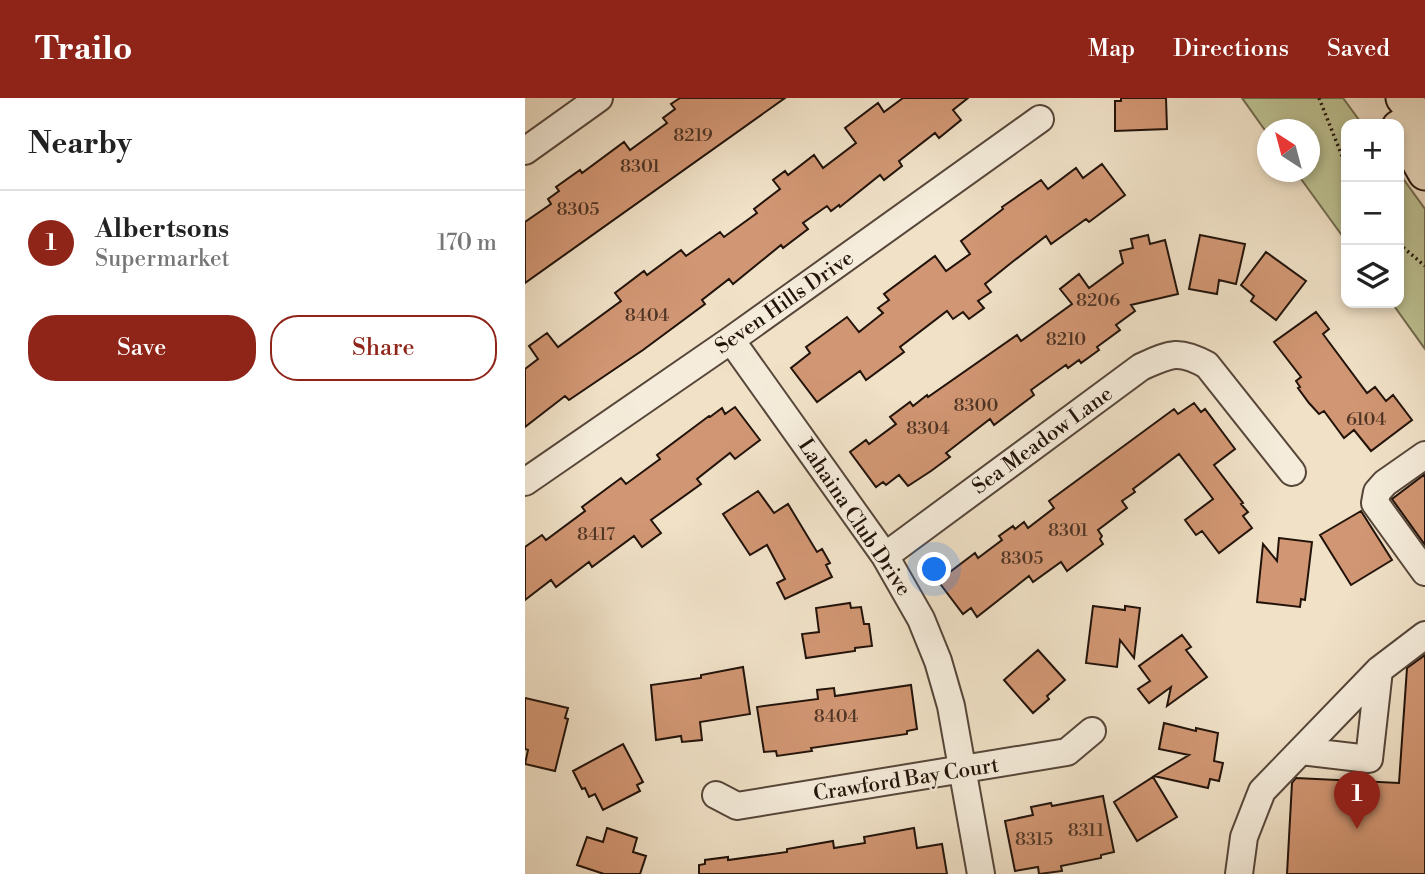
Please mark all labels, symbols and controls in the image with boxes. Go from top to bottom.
text: Trailo [35,29,132,70]
text: Map [1088,34,1135,64]
text: Directions [1173,34,1289,64]
text: Saved [1327,34,1390,64]
north arrow [1257,119,1320,182]
map controls [1341,119,1404,308]
button: + [1341,119,1404,182]
house number: 8219 [673,124,713,147]
text: Nearby [28,125,132,163]
house number: 8301 [620,155,660,178]
button: − [1341,182,1404,245]
house number: 8305 [557,198,599,221]
text: Albertsons [95,213,229,245]
text: 1 [45,229,57,257]
text: 170 m [437,229,497,257]
text: Supermarket [95,245,230,273]
street label: Seven Hills Drive [710,245,859,360]
button: layers [1341,245,1404,308]
house number: 8206 [1076,289,1120,312]
house number: 8404 [625,304,670,327]
button: Save [28,315,256,381]
button: Share [270,315,497,381]
house number: 8210 [1046,328,1086,351]
street label: Sea Meadow Lane [967,381,1118,500]
house number: 8300 [954,394,998,417]
house number: 6104 [1346,408,1386,431]
house number: 8304 [906,417,950,440]
street label: Lahaina Club Drive [792,434,917,601]
house number: 8301 [1048,519,1088,542]
house number: 8417 [577,523,615,546]
house number: 8305 [1001,547,1043,570]
your location [917,552,951,586]
house number: 8404 [814,705,859,728]
street label: Crawford Bay Court [811,752,1001,807]
pin: 1 [1334,771,1380,829]
house number: 8311 [1068,819,1105,842]
house number: 8315 [1015,828,1053,851]

